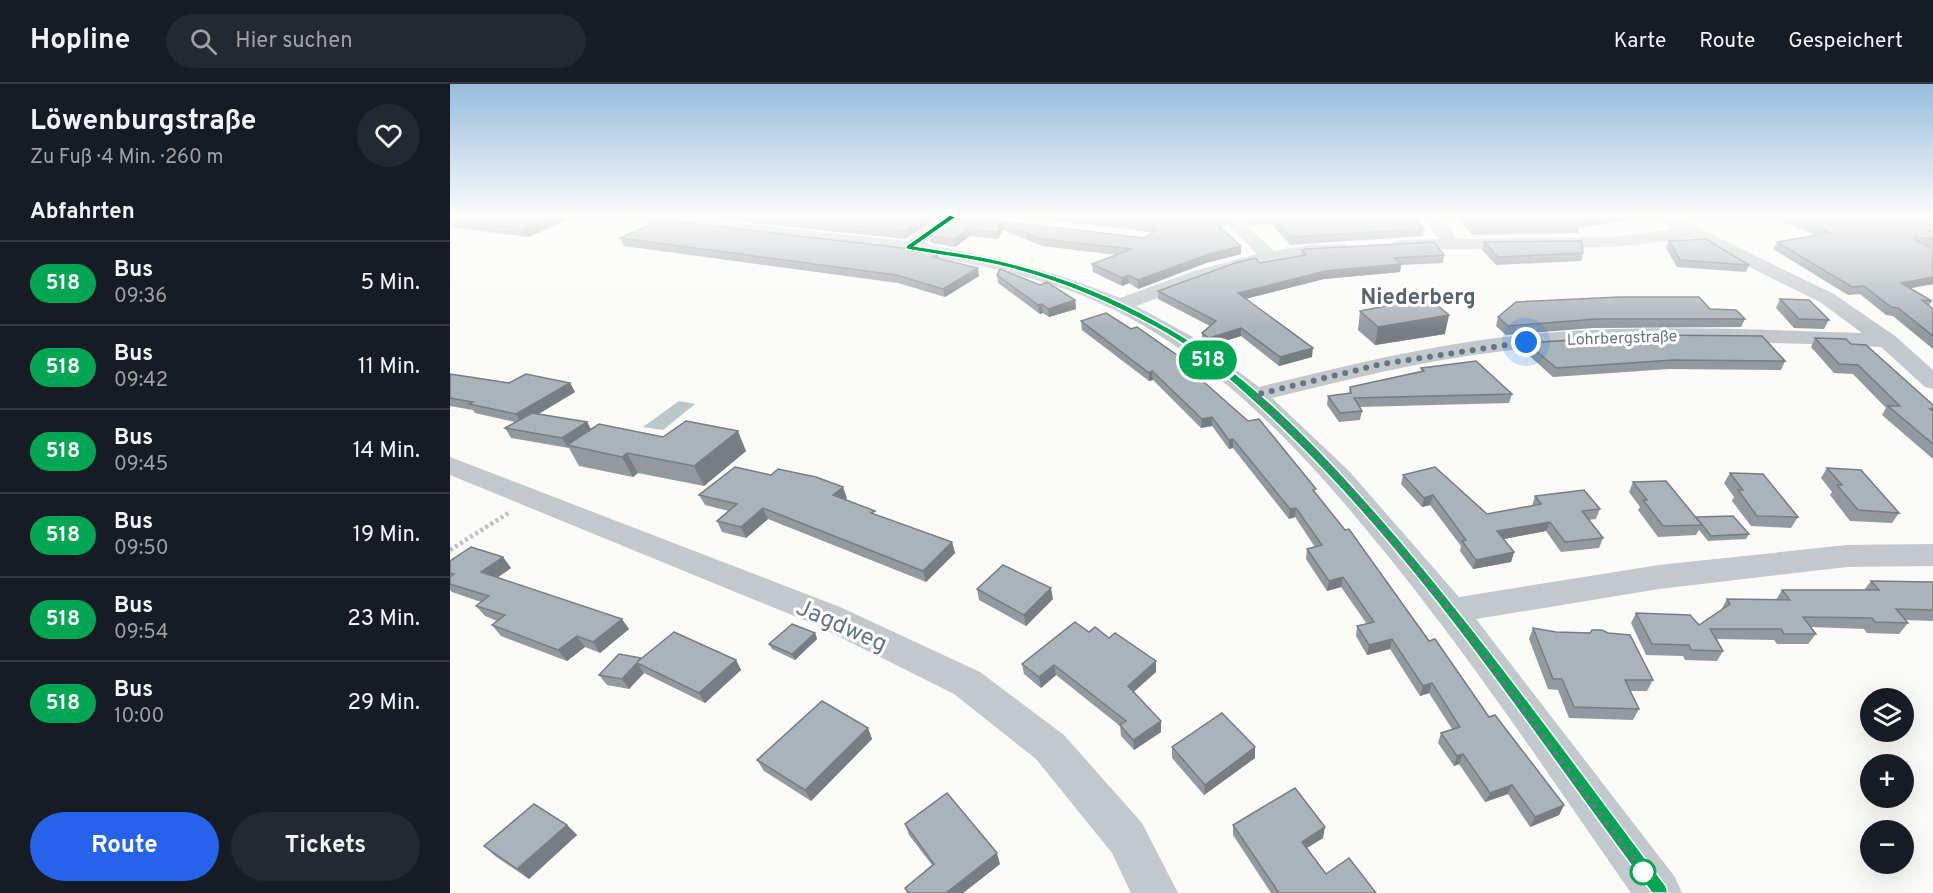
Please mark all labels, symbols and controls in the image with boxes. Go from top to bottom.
search box [166,14,586,68]
text: Hopline [30,23,130,59]
icon: search [187,25,220,58]
text: Hier suchen [235,28,353,55]
text: Karte [1614,28,1666,55]
text: Route [1699,28,1755,55]
text: Gespeichert [1788,28,1903,55]
text: Löwenburgstraße [30,104,256,140]
button: heart [357,104,420,167]
text: Zu Fuß · 4 Min. · 260 m [30,145,224,171]
text: Abfahrten [30,199,135,226]
text: Bus [114,257,153,284]
text: 518 [46,270,80,297]
text: 5 Min. [360,270,420,297]
text: 09:36 [114,284,167,310]
district label: Niederberg [1360,285,1476,312]
your location [1511,327,1541,357]
street label: Lohrbergstraße [1566,327,1678,351]
line badge: 518 [1174,340,1242,380]
text: Bus [114,341,153,368]
text: 518 [1191,347,1225,374]
text: 518 [46,354,80,381]
text: 11 Min. [358,354,420,381]
text: 09:42 [114,368,168,394]
text: Bus [114,425,153,452]
text: 518 [46,438,80,465]
text: 14 Min. [353,438,420,465]
text: 09:45 [114,452,168,478]
text: Bus [114,509,153,536]
text: 518 [46,522,80,549]
text: 19 Min. [353,522,420,549]
text: 09:50 [114,536,169,562]
text: Bus [114,593,153,620]
street label: Jagdweg [791,593,891,660]
text: 518 [46,606,80,633]
text: 23 Min. [347,606,420,633]
text: 09:54 [114,620,169,646]
text: Bus [114,677,153,704]
map controls [1860,688,1914,874]
button: layers [1860,688,1914,742]
text: 518 [46,690,80,717]
text: 29 Min. [347,690,420,717]
text: 10:00 [114,704,164,730]
button: + [1860,754,1914,808]
button: Route [30,812,219,881]
button: Tickets [231,812,420,881]
button: − [1860,820,1914,874]
unlabelled marker [1630,859,1656,885]

